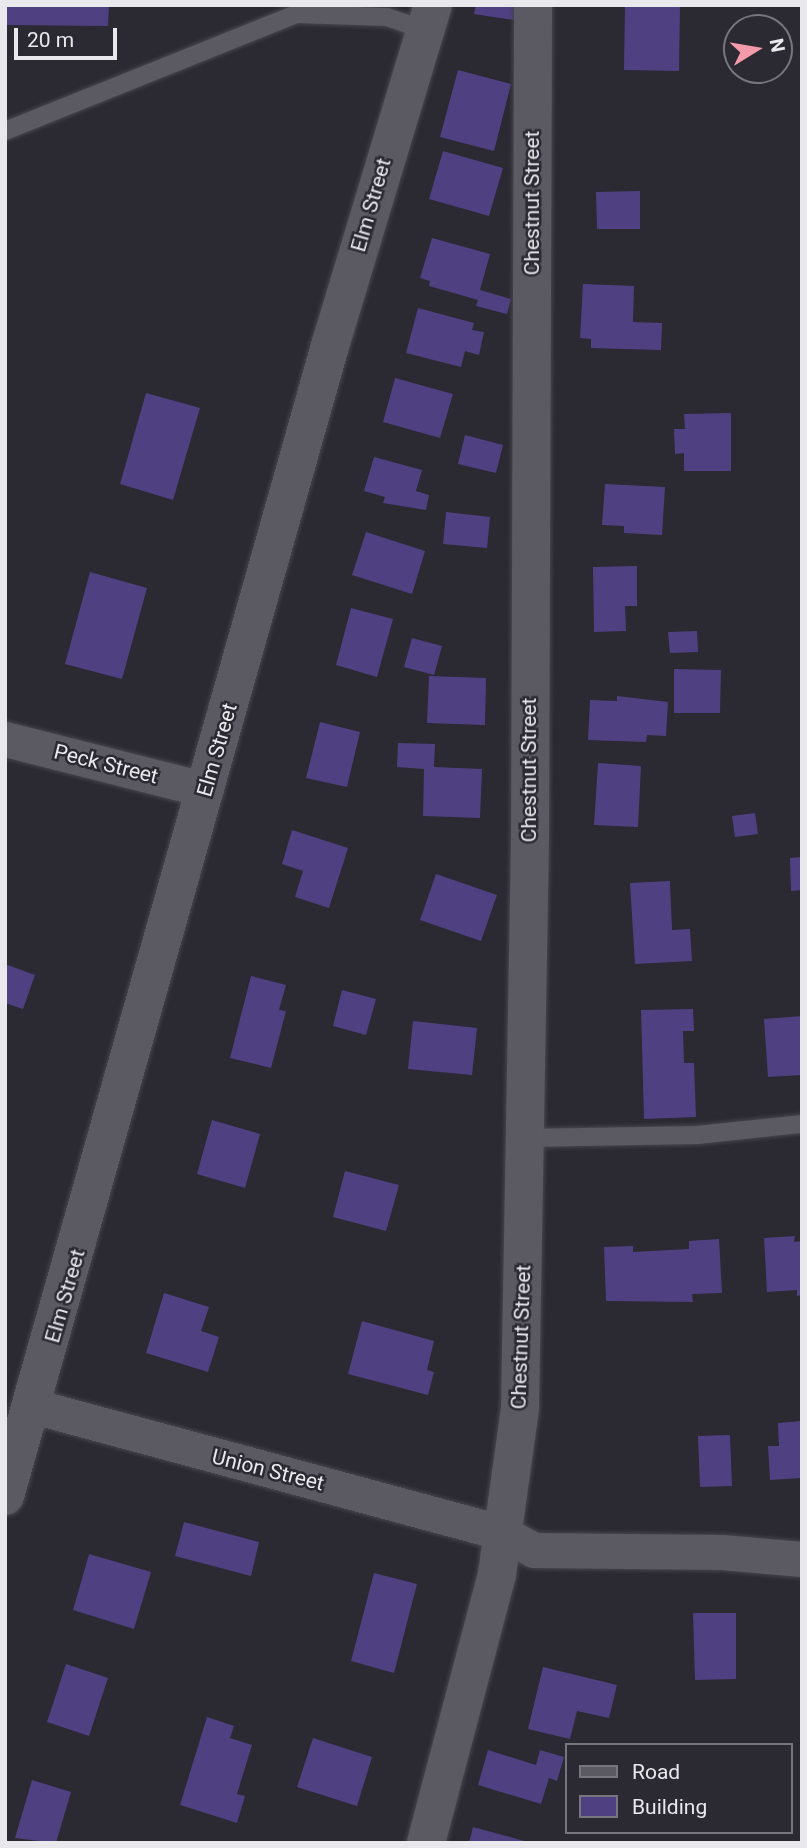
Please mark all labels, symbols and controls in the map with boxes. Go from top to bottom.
scale bar [18,14,121,58]
north arrow [723,14,793,84]
text: 20 m [27,28,74,52]
text: N [765,37,790,54]
street label: Chestnut Street [519,131,545,275]
street label: Elm Street [346,155,396,255]
street label: Chestnut Street [516,698,542,842]
street label: Elm Street [192,700,242,800]
street label: Peck Street [51,739,161,789]
street label: Elm Street [40,1246,90,1346]
street label: Chestnut Street [506,1264,536,1410]
street label: Union Street [209,1444,327,1496]
legend [566,1743,793,1834]
text: Road [632,1760,680,1784]
text: Building [632,1795,707,1819]

